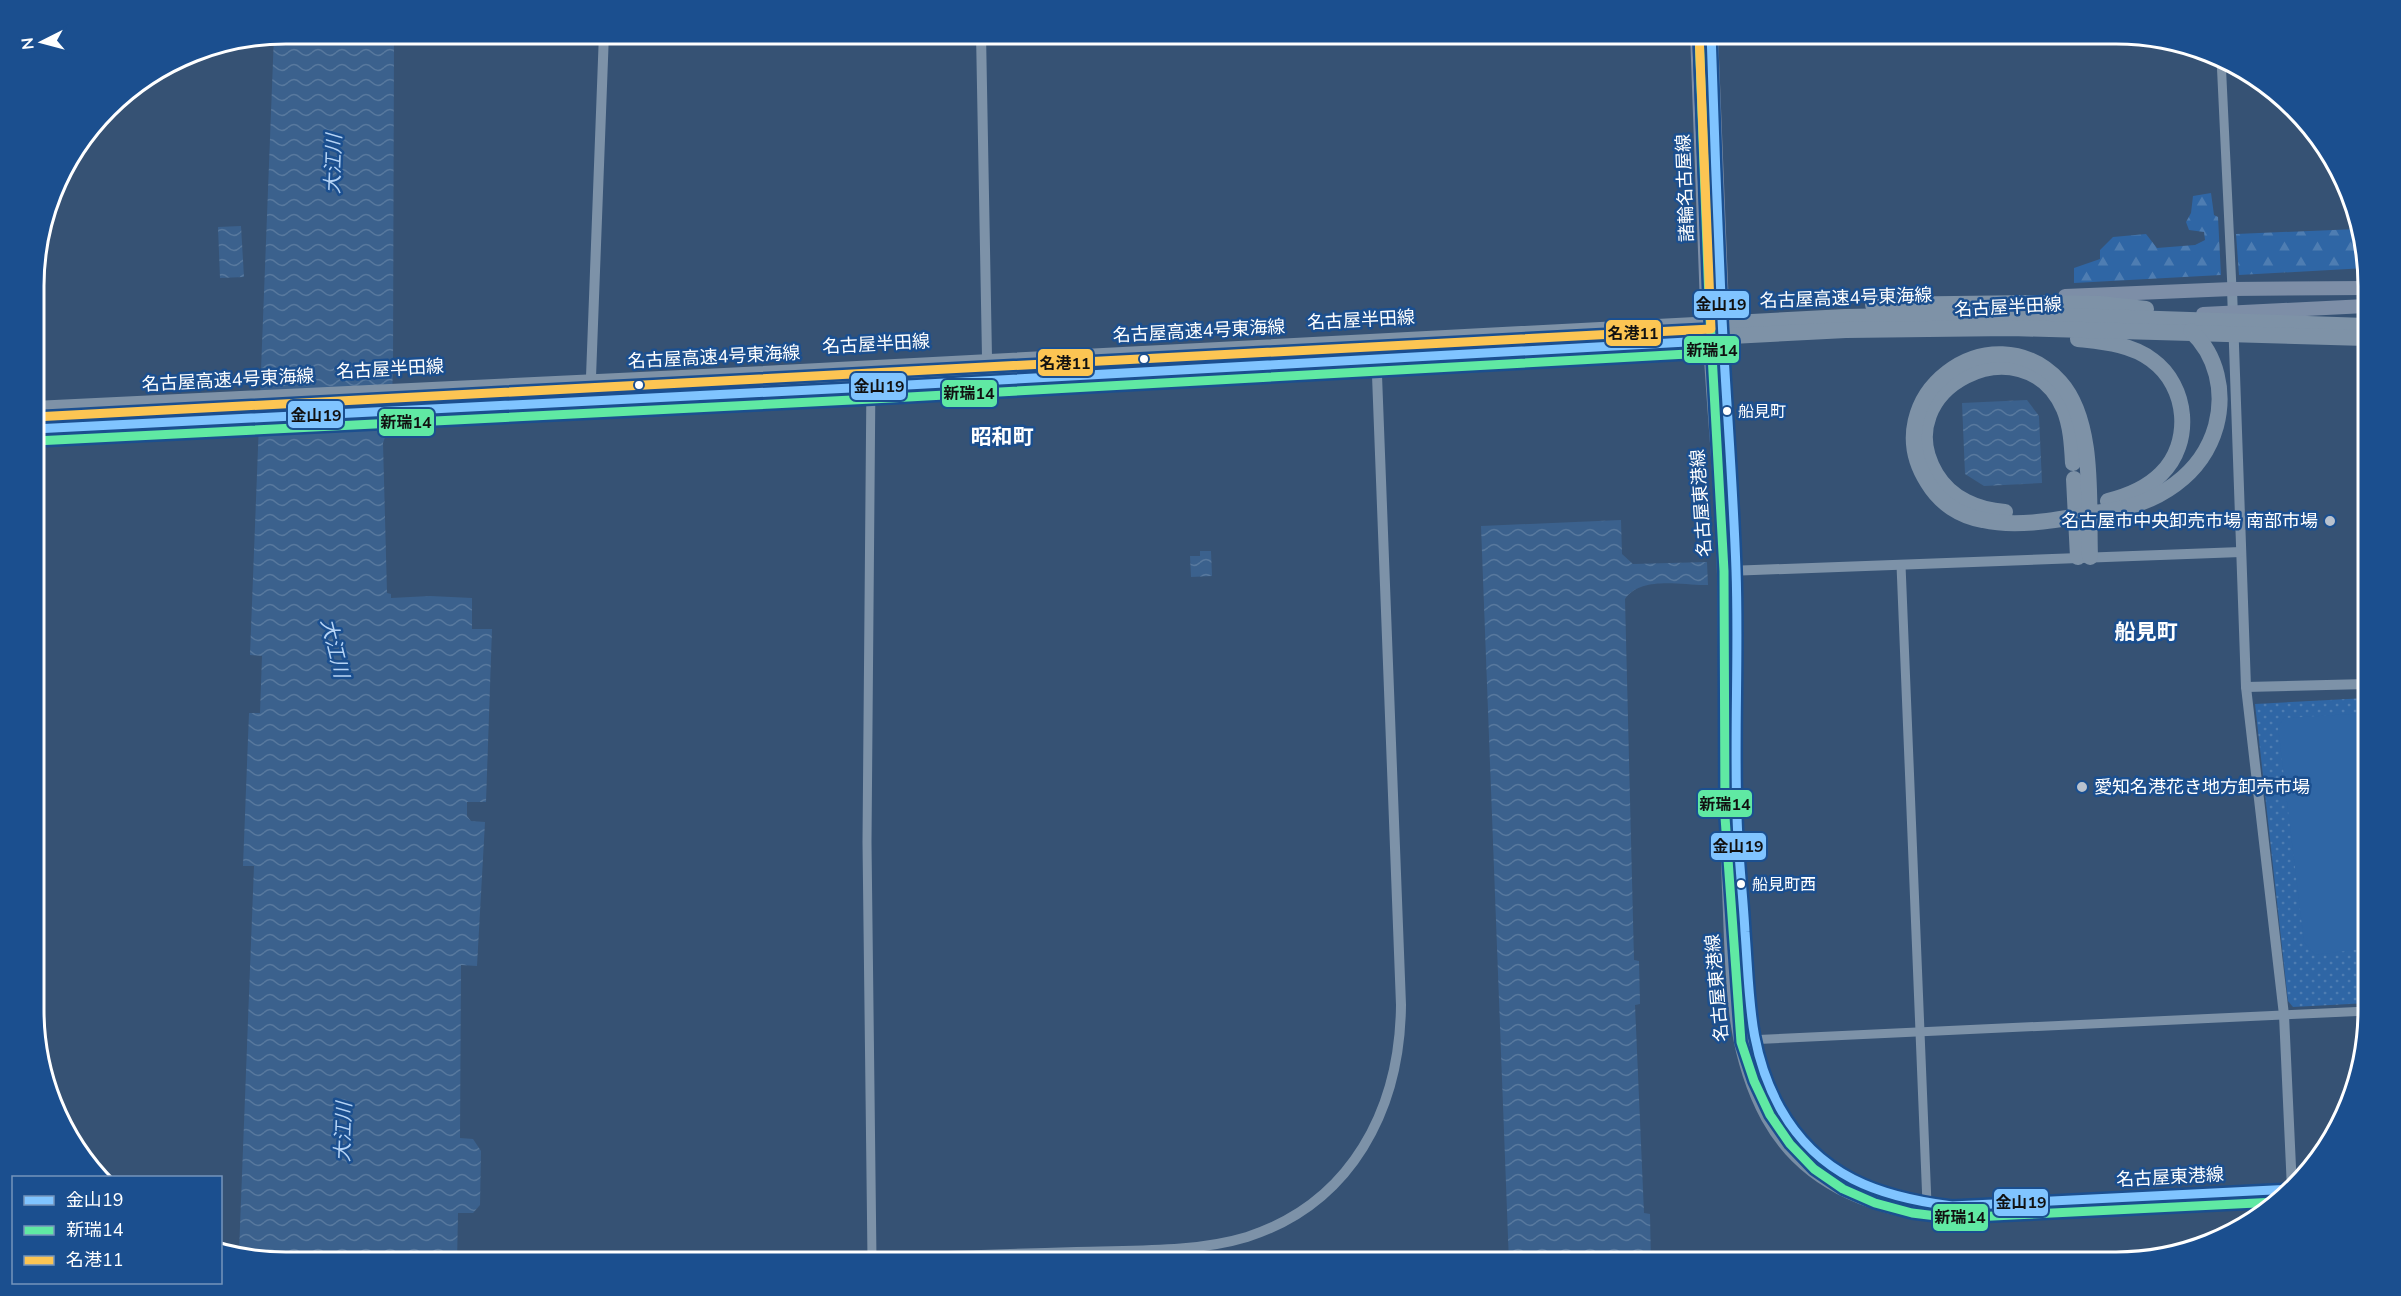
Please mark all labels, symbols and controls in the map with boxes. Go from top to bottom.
north arrow [12,12,72,72]
text: N [17,36,40,51]
water label: 大江川 [319,132,348,194]
street label: 諸輪名古屋線 [1671,134,1699,242]
street label: 名古屋高速4号東海線 [1759,283,1933,313]
line badge: 金山19 [1693,290,1750,319]
street label: 名古屋半田線 [1953,292,2063,322]
text: 金山19 [1695,294,1747,316]
street label: 名古屋半田線 [1306,305,1416,335]
street label: 名古屋高速4号東海線 [1112,314,1286,348]
line badge: 名港11 [1605,319,1662,347]
text: 名港11 [1607,323,1659,345]
street label: 名古屋半田線 [821,329,931,359]
line badge: 新瑞14 [1683,335,1740,364]
street label: 名古屋高速4号東海線 [627,340,801,374]
text: 新瑞14 [1686,340,1738,362]
line badge: 名港11 [1037,348,1094,377]
text: 名港11 [1039,353,1091,375]
unlabelled marker [1138,353,1150,365]
street label: 名古屋半田線 [335,354,445,384]
street label: 名古屋高速4号東海線 [141,363,315,397]
line badge: 金山19 [850,372,907,401]
text: 金山19 [853,376,905,398]
unlabelled marker [633,379,645,391]
line badge: 新瑞14 [941,379,998,408]
text: 新瑞14 [943,383,995,405]
line badge: 金山19 [287,400,344,429]
place label: 船見町 [1738,401,1786,423]
text: 金山19 [290,405,342,427]
marker: 船見町 [1721,405,1733,417]
line badge: 新瑞14 [378,408,435,437]
text: 新瑞14 [380,412,432,434]
district label: 昭和町 [971,423,1034,451]
street label: 名古屋東港線 [1685,448,1717,558]
place label: 名古屋市中央卸売市場 南部市場 [2061,509,2318,533]
marker: 名古屋市中央卸売市場 南部市場 [2323,514,2337,528]
water label: 大江川 [314,616,355,682]
district label: 船見町 [2115,618,2178,646]
place label: 愛知名港花き地方卸売市場 [2094,775,2310,799]
marker: 愛知名港花き地方卸売市場 [2075,780,2089,794]
line badge: 新瑞14 [1697,789,1753,818]
text: 新瑞14 [1699,794,1751,816]
line badge: 金山19 [1710,832,1767,861]
text: 金山19 [1712,836,1764,858]
place label: 船見町西 [1752,874,1816,896]
marker: 船見町西 [1735,878,1747,890]
street label: 名古屋東港線 [1700,933,1734,1043]
water label: 大江川 [329,1100,358,1162]
street label: 名古屋東港線 [2115,1162,2225,1192]
legend [12,1176,222,1284]
text: 金山19 [66,1188,124,1212]
line badge: 金山19 [1993,1188,2049,1217]
text: 金山19 [1995,1192,2047,1214]
line badge: 新瑞14 [1932,1203,1989,1232]
text: 新瑞14 [1934,1207,1986,1229]
text: 新瑞14 [66,1218,124,1242]
text: 名港11 [66,1248,124,1272]

